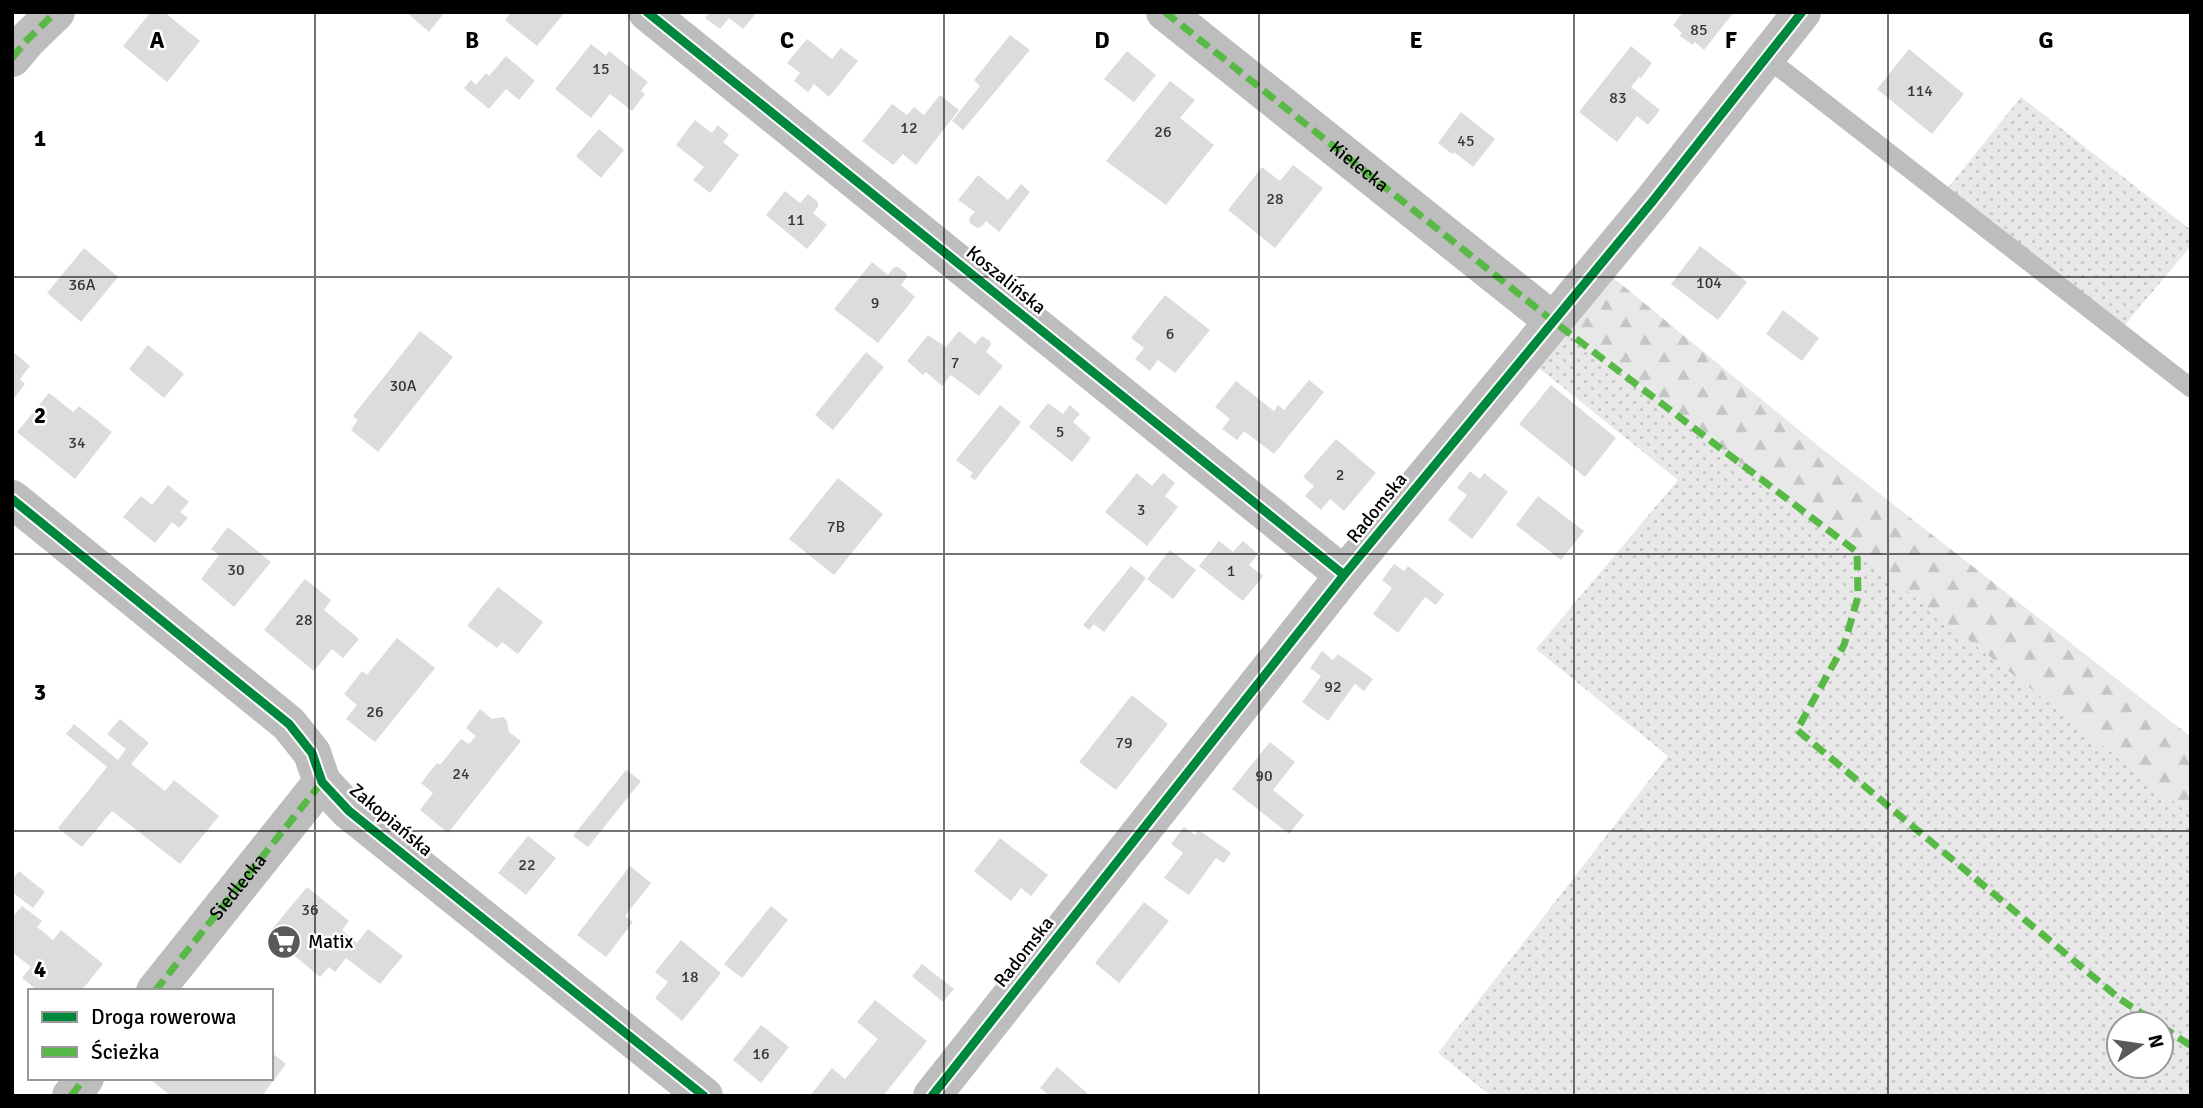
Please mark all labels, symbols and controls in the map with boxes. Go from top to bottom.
house number: 85 [1690,20,1708,40]
text: A [150,26,165,55]
text: B [465,26,479,55]
text: C [780,26,794,55]
text: D [1094,26,1110,55]
text: E [1409,26,1423,55]
text: F [1725,26,1737,55]
text: G [2038,26,2054,55]
house number: 15 [592,59,610,79]
house number: 114 [1907,81,1933,101]
house number: 83 [1609,88,1627,108]
house number: 12 [900,118,918,138]
house number: 26 [1154,122,1172,142]
text: 1 [34,124,46,153]
house number: 45 [1457,131,1475,151]
street label: Kielecka [1325,136,1393,197]
house number: 28 [1266,189,1284,209]
house number: 11 [787,210,805,230]
street label: Koszalińska [961,241,1051,319]
house number: 104 [1696,273,1722,293]
house number: 36A [68,275,96,295]
house number: 9 [871,293,879,313]
house number: 6 [1166,324,1174,344]
house number: 7 [951,353,959,373]
house number: 30A [389,376,417,396]
text: 2 [34,401,46,430]
house number: 5 [1056,422,1064,442]
house number: 34 [68,433,86,453]
house number: 2 [1336,465,1344,485]
street label: Radomska [1341,468,1413,548]
house number: 3 [1137,500,1145,520]
house number: 7B [827,517,845,537]
house number: 30 [227,560,245,580]
house number: 1 [1227,561,1235,581]
house number: 28 [295,610,313,630]
house number: 92 [1324,677,1342,697]
text: 3 [34,678,46,707]
house number: 26 [366,702,384,722]
house number: 79 [1115,733,1133,753]
house number: 24 [452,764,470,784]
house number: 90 [1255,766,1273,786]
street label: Zakopiańska [344,778,438,862]
street label: Siedlecka [204,849,272,925]
house number: 22 [518,855,536,875]
house number: 36 [301,900,319,920]
street label: Radomska [989,912,1059,992]
supermarket icon: Matix [265,923,303,961]
place label: Matix [308,930,354,954]
text: 4 [34,955,46,984]
house number: 18 [681,967,699,987]
legend [28,989,273,1080]
text: Droga rowerowa [91,1004,236,1030]
north arrow [2105,1010,2175,1080]
text: N [2142,1032,2169,1051]
text: Ścieżka [91,1039,160,1065]
house number: 16 [752,1044,770,1064]

